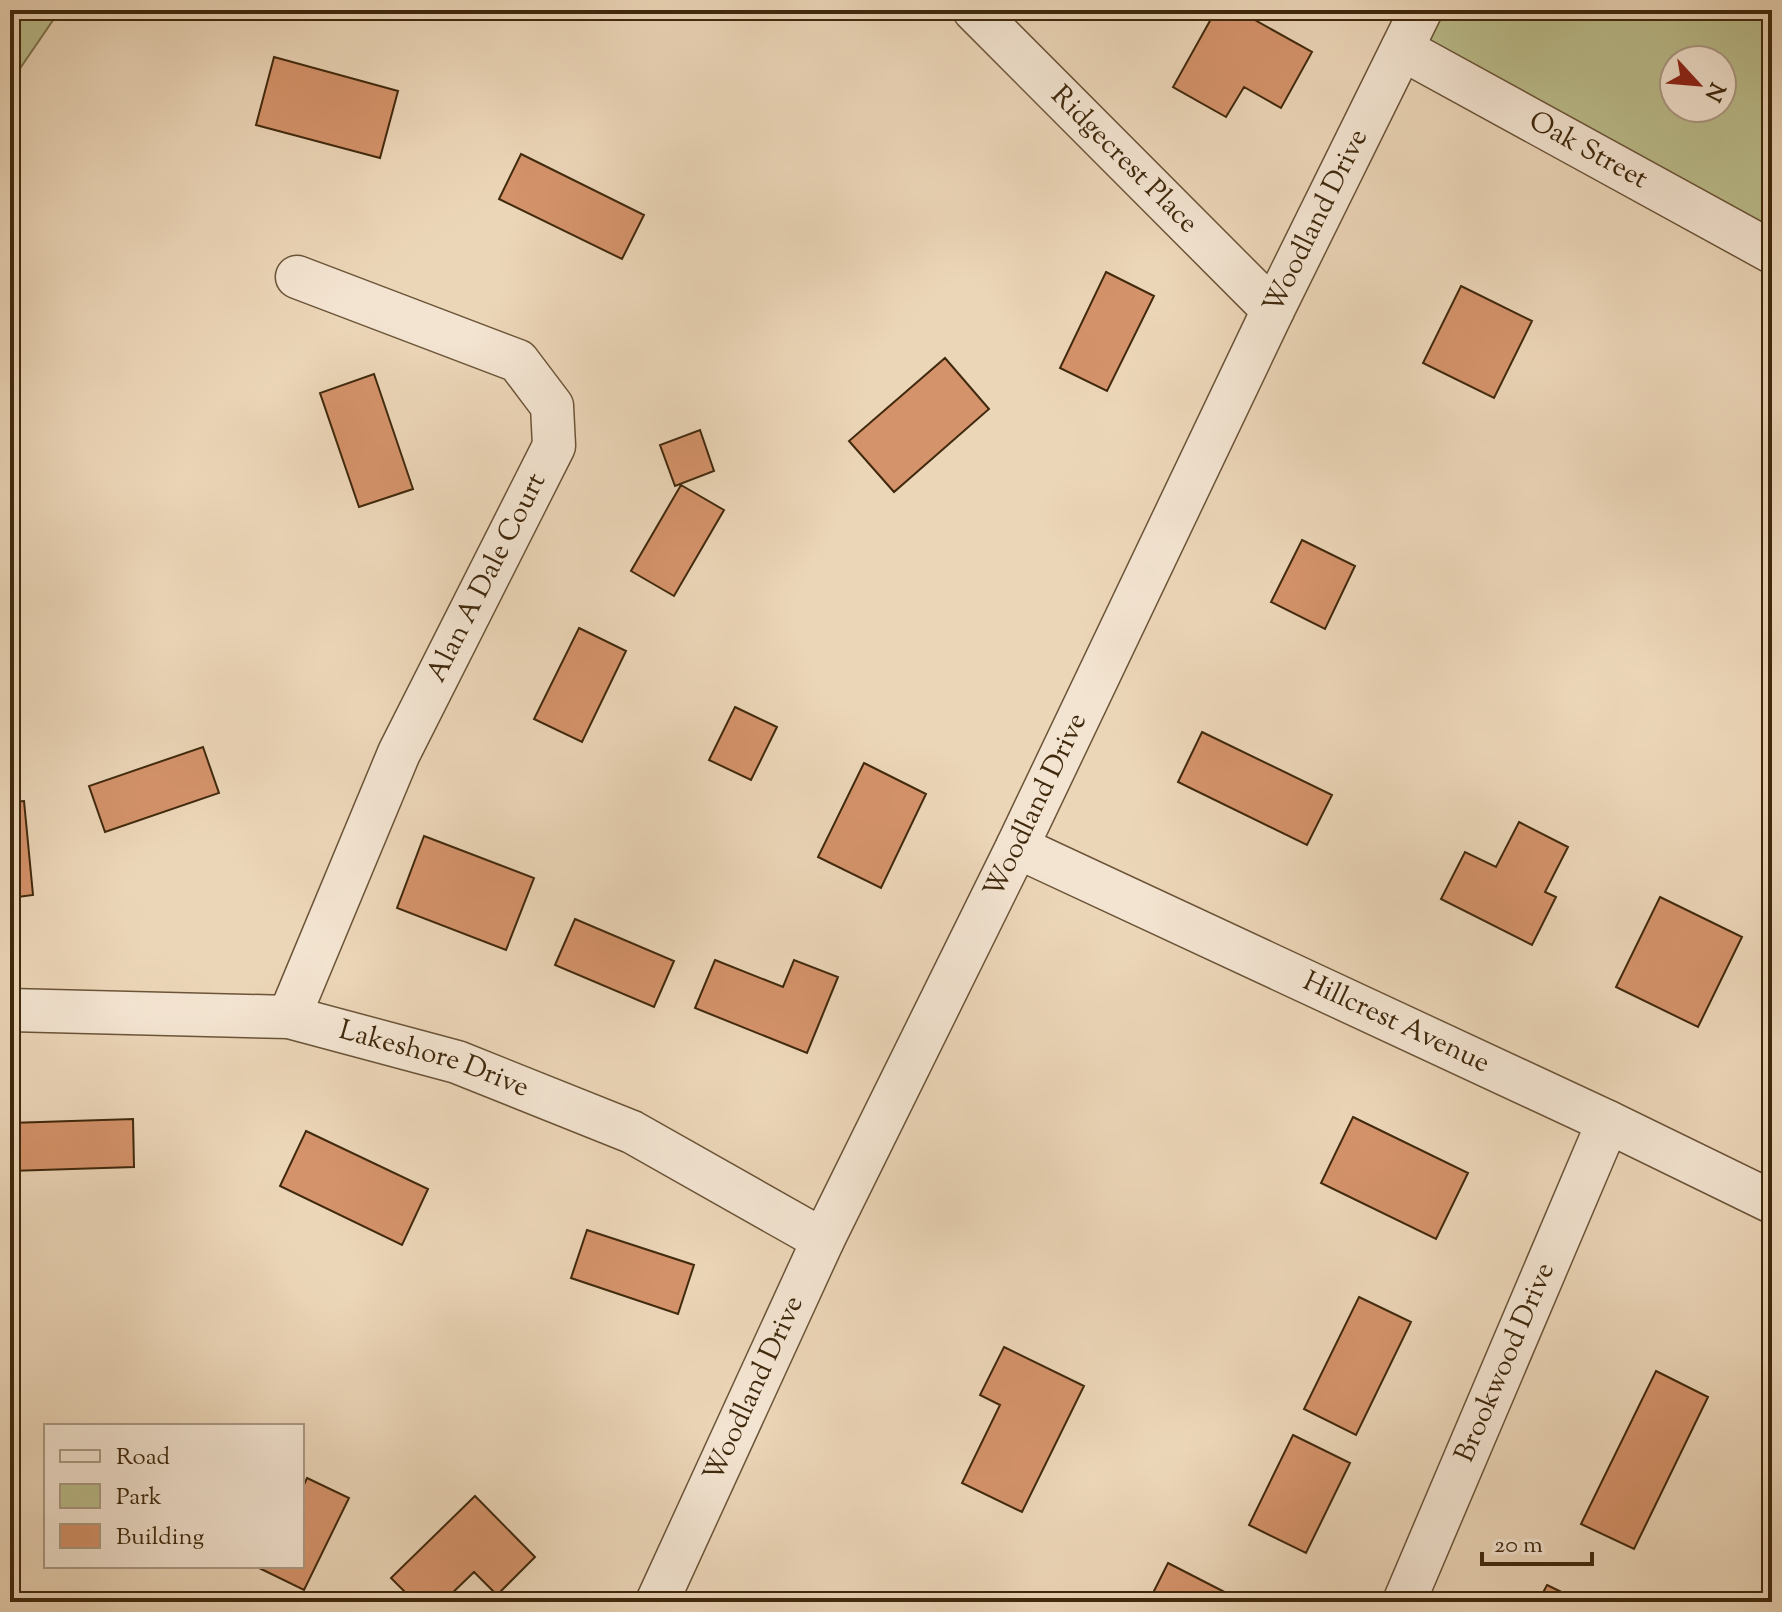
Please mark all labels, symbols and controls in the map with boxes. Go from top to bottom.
north arrow [1658,44,1738,124]
street label: Ridgecrest Place [1041,77,1207,243]
text: N [1695,77,1732,107]
street label: Oak Street [1521,102,1655,200]
street label: Woodland Drive [1254,123,1379,321]
street label: Alan A Dale Court [418,466,557,690]
street label: Woodland Drive [975,707,1098,905]
street label: Hillcrest Avenue [1296,963,1496,1084]
street label: Lakeshore Drive [334,1011,535,1109]
street label: Brookwood Drive [1446,1257,1566,1469]
street label: Woodland Drive [694,1290,815,1489]
legend [44,1424,304,1568]
text: Road [116,1441,170,1475]
text: Park [116,1481,162,1515]
scale bar [1482,1516,1592,1566]
text: Building [116,1521,205,1555]
text: 20 m [1494,1529,1543,1563]

